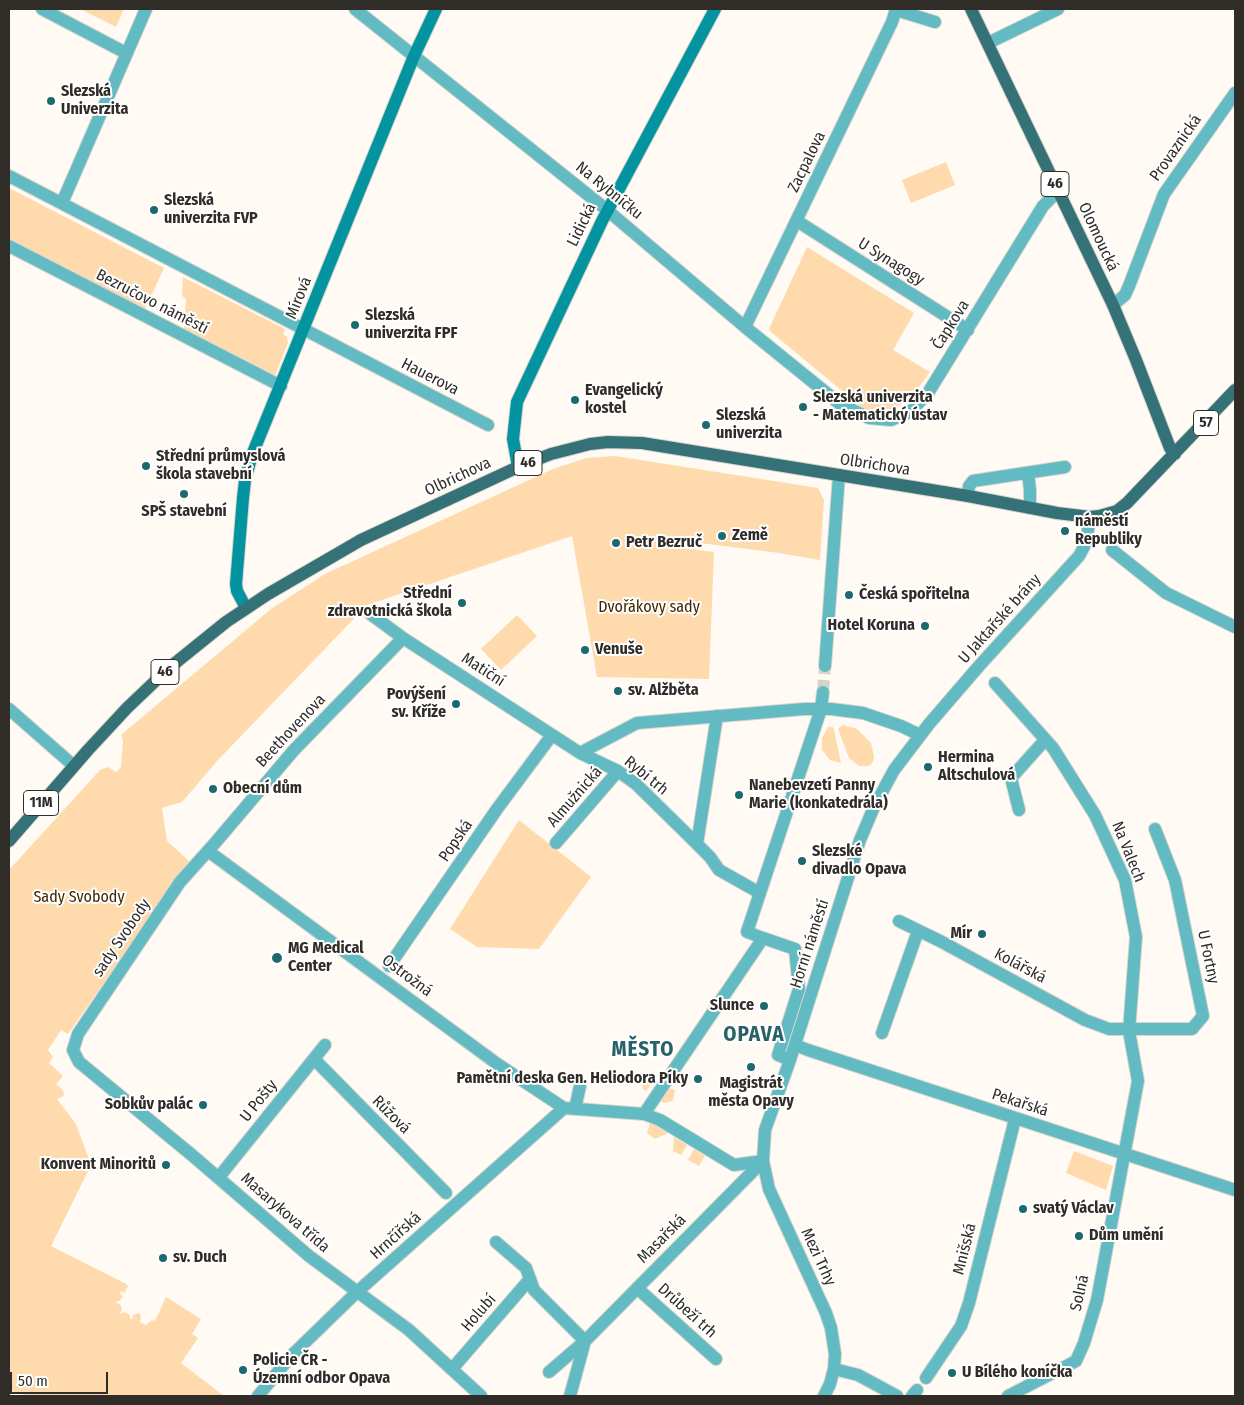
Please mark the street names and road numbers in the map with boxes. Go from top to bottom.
street label: Provaznická [1146,111,1206,185]
street label: Zacpalova [784,128,830,196]
street label: Na Rybníčku [572,158,646,224]
road number: 46 [1041,172,1069,196]
street label: Lidická [563,200,601,250]
street label: Olomoucká [1074,200,1122,274]
street label: U Synagogy [854,234,928,290]
street label: Bezručovo náměstí [93,265,211,339]
street label: Mírová [282,274,316,322]
street label: Čapkova [928,297,974,353]
street label: Hauerova [398,354,462,400]
road number: 57 [1194,410,1218,436]
road number: 46 [514,450,542,476]
street label: Olbrichova [839,450,911,480]
street label: Olbrichova [422,453,494,501]
street label: U Jaktařské brány [955,570,1045,668]
street label: Matiční [458,649,508,691]
road number: 46 [151,660,179,684]
street label: Beethovenova [252,690,330,772]
street label: Rybí trh [620,752,672,800]
street label: Almužnická [543,763,607,831]
road number: 11M [23,790,58,816]
street label: Popská [435,816,477,866]
street label: Na Valech [1107,819,1149,885]
street label: sady Svobody [89,895,155,981]
street label: Horní náměstí [787,897,833,991]
street label: U Fortny [1193,928,1223,986]
street label: Kolářská [991,944,1049,988]
street label: Ostrožná [378,951,436,1001]
street label: U Pošty [236,1076,282,1126]
street label: Pekařská [989,1085,1051,1121]
street label: Růžová [368,1092,414,1138]
street label: Masarykova třída [237,1169,333,1257]
street label: Hrnčířská [367,1208,425,1264]
street label: Masařská [634,1211,690,1267]
street label: Mnišská [949,1221,981,1277]
street label: Mezi Trhy [796,1225,840,1289]
street label: Solná [1067,1273,1093,1313]
street label: Drůbeží trh [653,1279,721,1343]
street label: Holubí [458,1290,500,1336]

